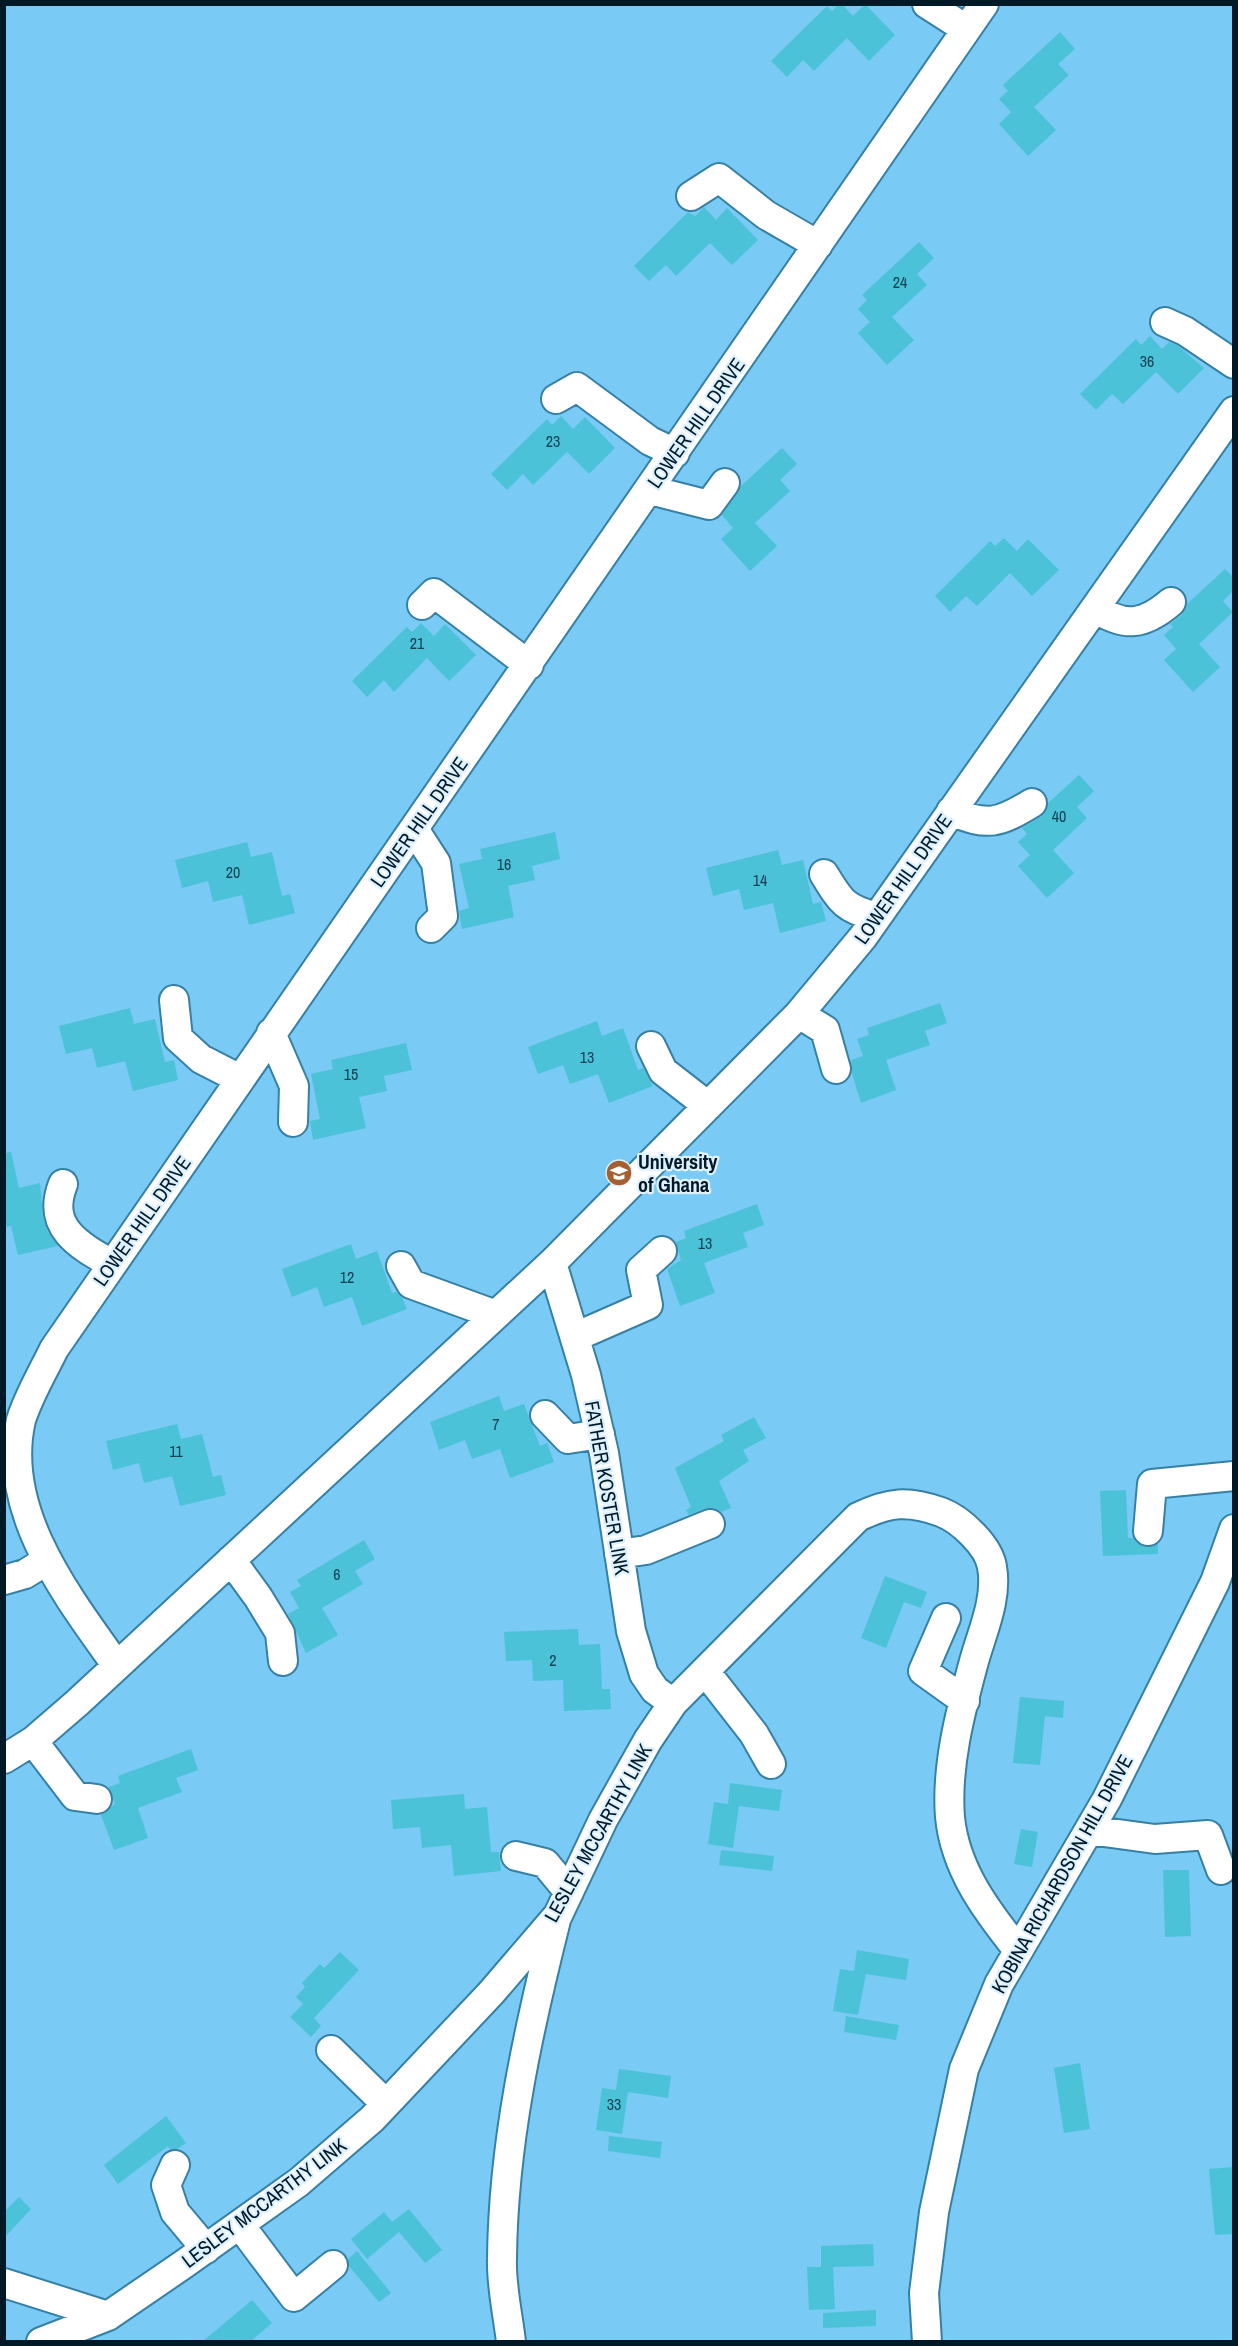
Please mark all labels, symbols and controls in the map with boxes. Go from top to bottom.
house number: 24 [893,271,907,293]
house number: 36 [1140,350,1154,372]
street label: LOWER HILL DRIVE [641,352,751,493]
house number: 23 [546,430,560,452]
house number: 21 [410,632,425,654]
street label: LOWER HILL DRIVE [364,751,474,892]
house number: 40 [1052,805,1066,827]
street label: LOWER HILL DRIVE [848,808,958,949]
house number: 16 [497,853,511,875]
house number: 20 [226,861,240,883]
house number: 14 [753,869,767,891]
house number: 13 [580,1046,594,1068]
house number: 15 [344,1063,358,1085]
place label: University of Ghana [638,1148,718,1198]
street label: LOWER HILL DRIVE [87,1150,197,1291]
school or university icon: University of Ghana [604,1158,634,1188]
house number: 13 [698,1232,712,1254]
house number: 12 [340,1266,354,1288]
street label: FATHER KOSTER LINK [579,1399,636,1577]
house number: 7 [492,1413,500,1435]
house number: 11 [169,1440,184,1462]
house number: 6 [333,1563,341,1585]
house number: 2 [549,1649,557,1671]
street label: LESLEY MCCARTHY LINK [537,1739,658,1927]
street label: KOBINA RICHARDSON HILL DRIVE [985,1750,1139,1998]
house number: 33 [607,2093,621,2115]
street label: LESLEY MCCARTHY LINK [176,2132,352,2273]

